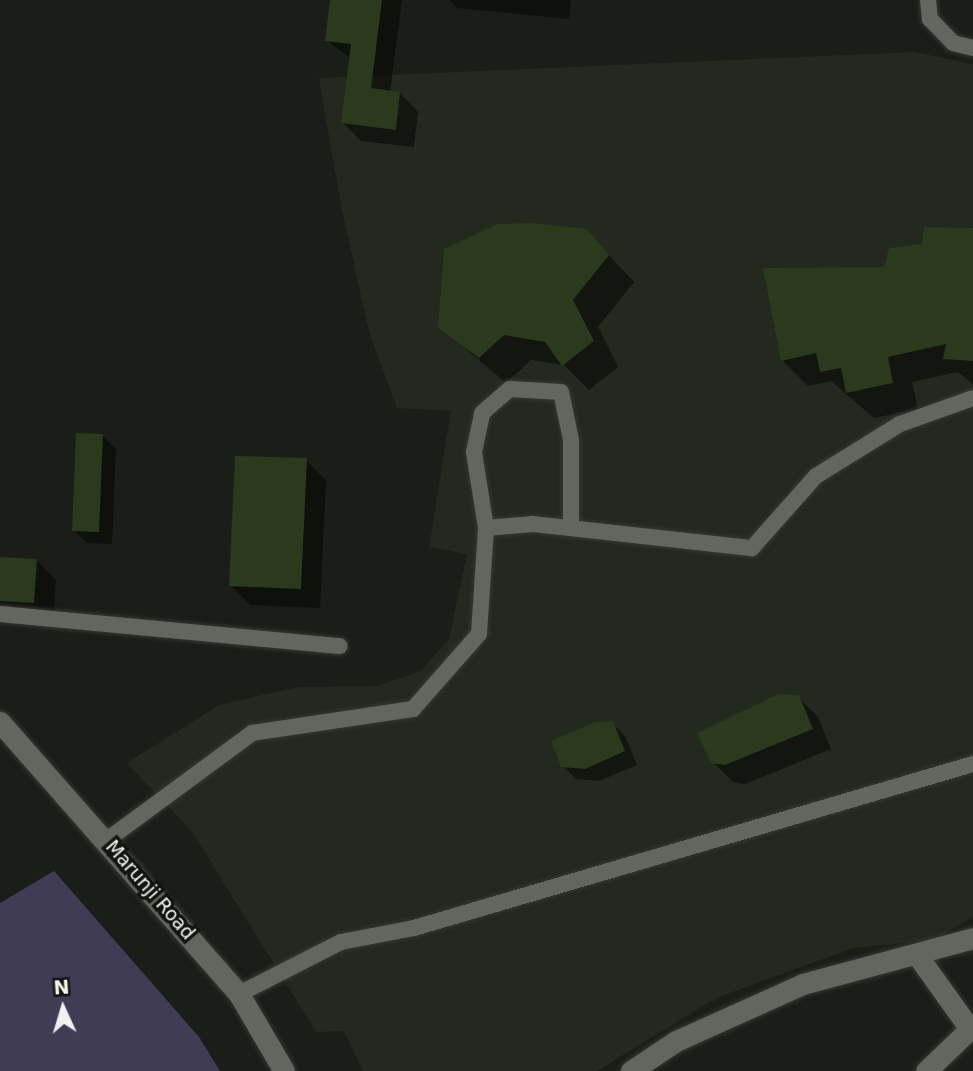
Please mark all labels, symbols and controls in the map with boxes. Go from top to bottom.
street label: Marunji Road [101,836,199,944]
north arrow [28,973,98,1043]
text: N [53,976,70,999]

